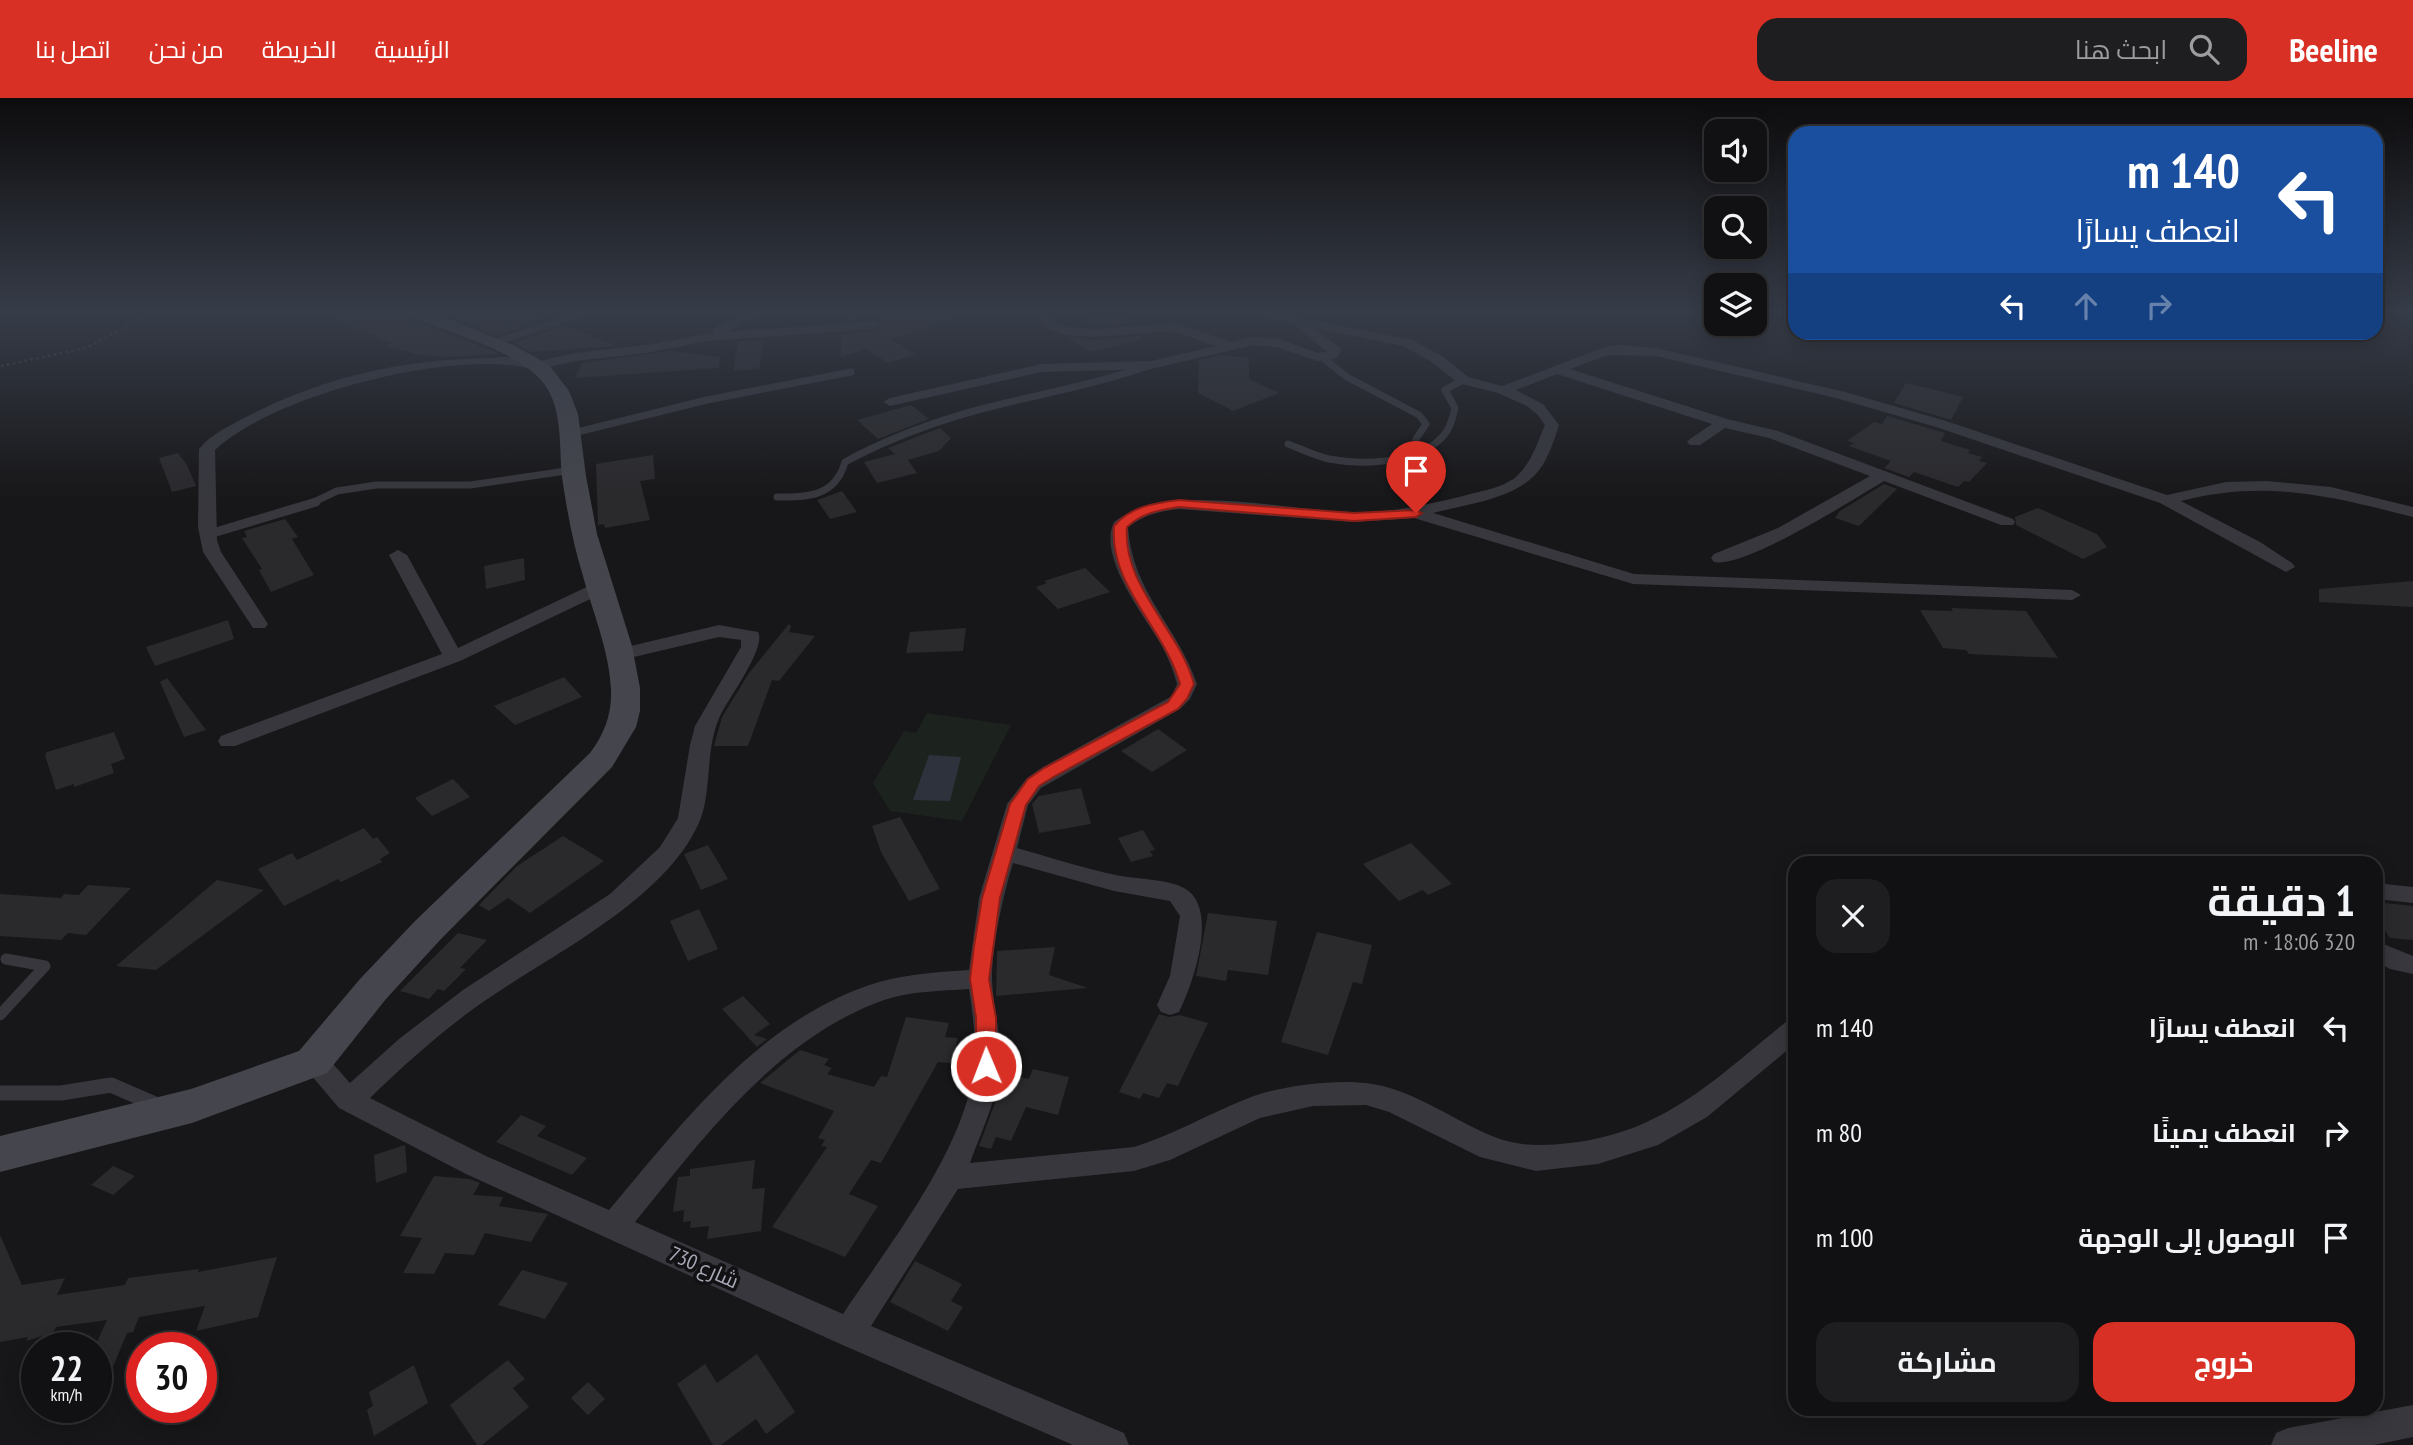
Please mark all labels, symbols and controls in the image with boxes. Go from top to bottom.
search box [1757,18,2247,81]
text: Beeline [2289,28,2378,71]
icon: search [2185,30,2223,68]
text: ابحث هنا [2075,33,2167,66]
text: اتصل بنا [35,34,111,65]
text: من نحن [149,34,224,65]
text: الخريطة [262,34,337,65]
text: الرئيسية [375,34,450,65]
map controls [1704,119,1767,336]
button: sound [1704,119,1767,182]
text: 140 m [2127,138,2240,202]
icon: left [2264,154,2355,245]
button: search [1704,196,1767,259]
text: انعطف يسارًا [2075,209,2240,251]
button: layers [1704,273,1767,336]
icon: left [1994,287,2032,325]
icon: ahead [2067,287,2105,325]
icon: right [2140,287,2178,325]
pin [1386,441,1446,513]
icon: arrive [1397,452,1435,490]
text: 1 دقيقة [2208,873,2355,928]
button: close [1816,879,1890,953]
text: 320 m · 18:06 [2243,927,2355,956]
icon: left [2317,1009,2355,1047]
text: 140 m [1816,1011,1874,1044]
text: انعطف يسارًا [2149,1011,2296,1044]
position arrow [949,1029,1023,1103]
icon: right [2317,1114,2355,1152]
text: 80 m [1816,1116,1862,1149]
text: انعطف يمينًا [2152,1116,2296,1149]
icon: arrive [2317,1219,2355,1257]
text: 100 m [1816,1221,1874,1254]
text: الوصول إلى الوجهة [2078,1221,2296,1254]
street label: شارع 730 [665,1240,743,1295]
button: مشاركة [1816,1322,2079,1402]
button: خروج [2093,1322,2355,1402]
speed limit sign: 30 [126,1332,217,1423]
text: 22 [50,1345,83,1391]
text: km/h [51,1383,82,1406]

